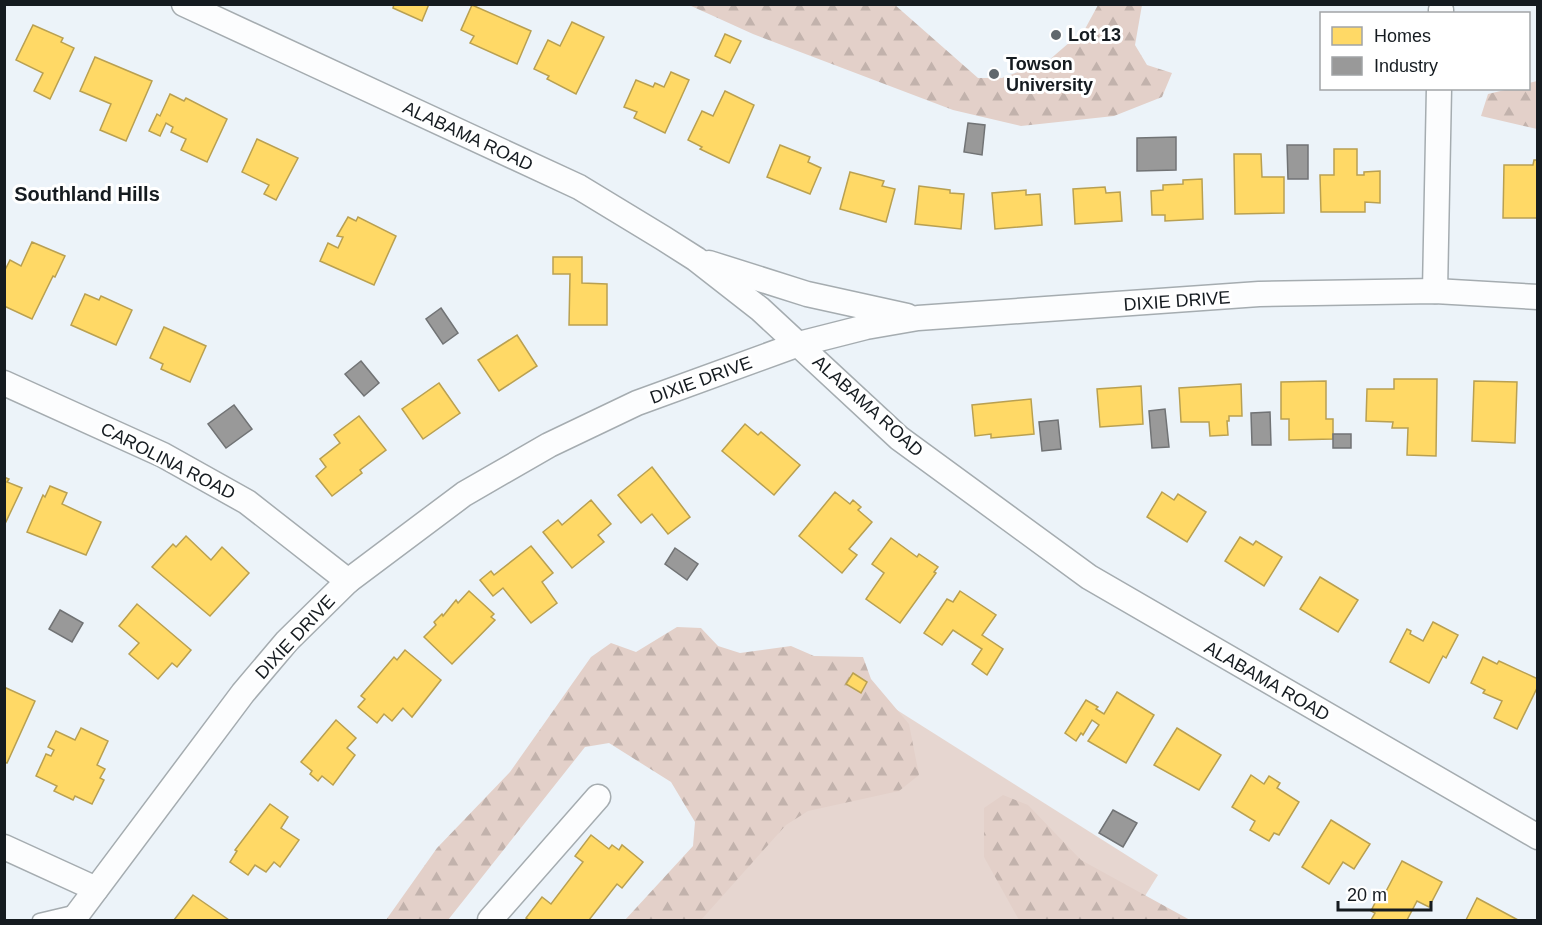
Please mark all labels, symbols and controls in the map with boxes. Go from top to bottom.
legend [1320,12,1530,90]
place label: Lot 13 [1068,25,1121,45]
text: Homes [1374,26,1431,46]
marker: Lot 13 [1049,28,1063,42]
place label: Towson University [1006,54,1093,95]
text: Industry [1374,56,1438,76]
marker: Towson University [987,67,1001,81]
street label: ALABAMA ROAD [400,97,536,175]
district label: Southland Hills [14,183,160,205]
street label: DIXIE DRIVE [1123,287,1231,315]
street label: ALABAMA ROAD [809,351,927,461]
street label: DIXIE DRIVE [647,352,755,408]
street label: CAROLINA ROAD [98,418,238,504]
street label: DIXIE DRIVE [251,591,339,683]
street label: ALABAMA ROAD [1201,637,1333,725]
scale bar [1338,874,1431,912]
text: 20 m [1347,885,1387,905]

